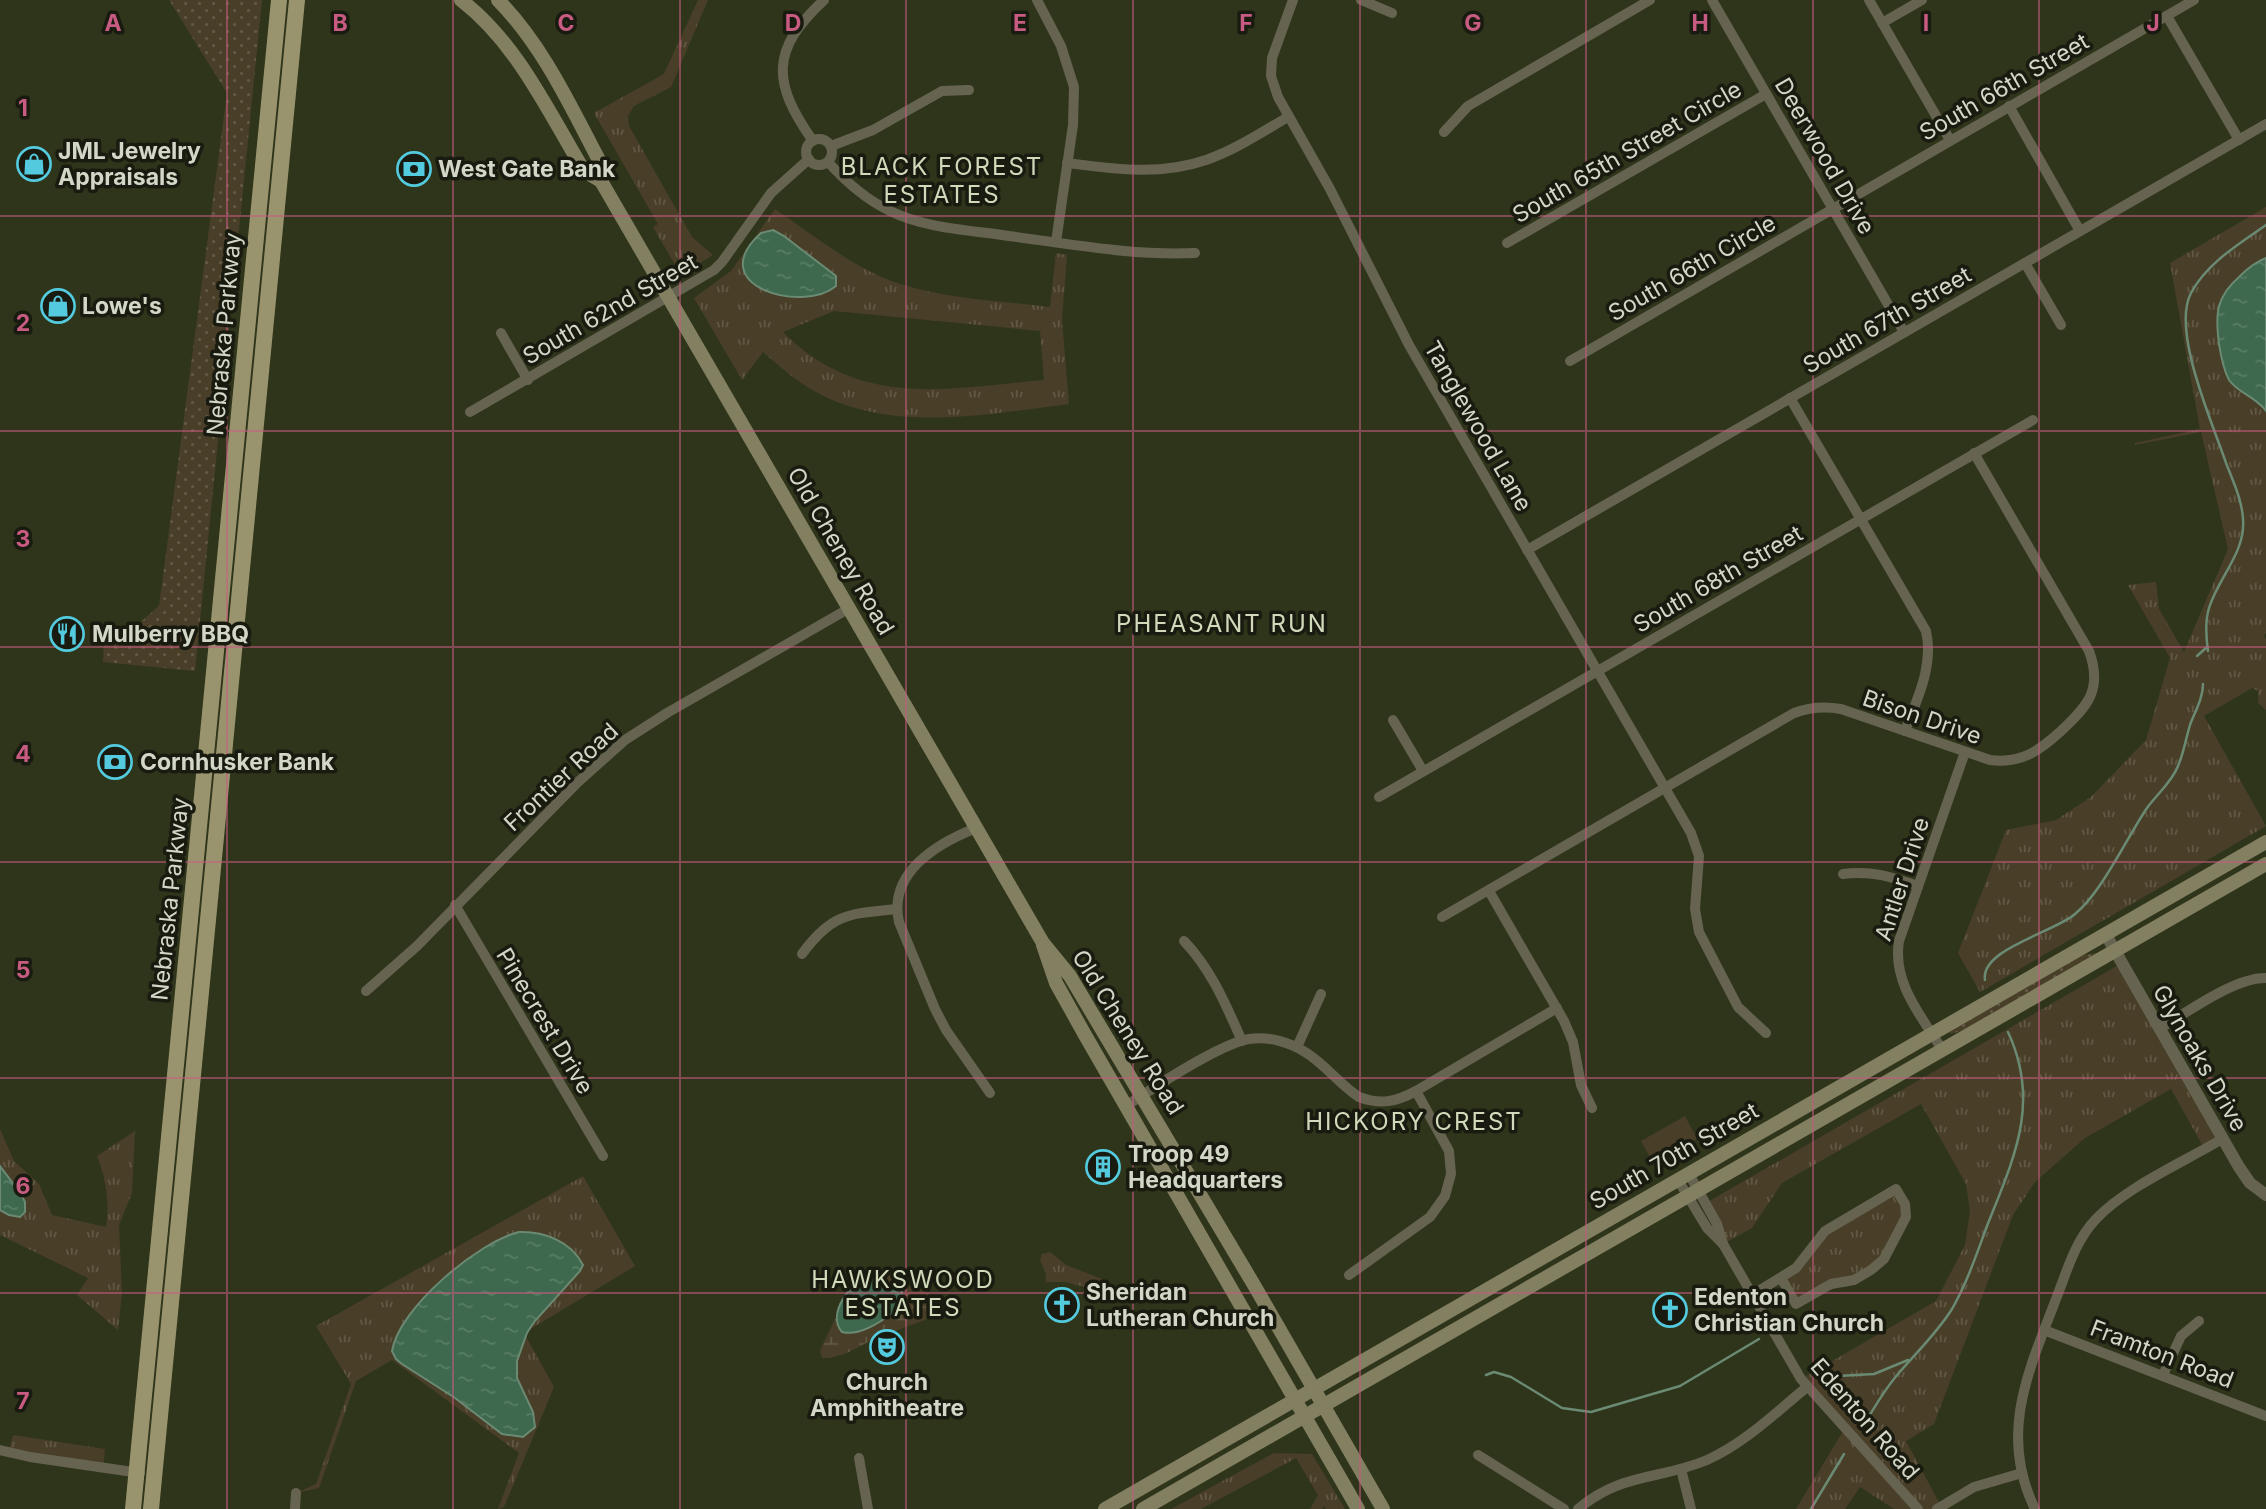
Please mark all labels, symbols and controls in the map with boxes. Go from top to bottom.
text: A [104,9,122,37]
text: B [332,9,348,37]
text: C [557,9,575,37]
text: D [785,9,801,37]
text: E [1013,9,1027,37]
text: F [1239,9,1253,37]
text: G [1464,9,1482,37]
text: H [1691,9,1709,37]
text: I [1923,9,1929,37]
text: J [2146,9,2160,37]
street label: South 66th Street [1914,27,2094,147]
street label: Deerwood Drive [1769,73,1881,239]
street label: South 65th Street Circle [1508,75,1746,229]
text: 1 [18,94,28,122]
place label: JML Jewelry Appraisals [58,137,201,191]
shop icon: JML Jewelry Appraisals [15,145,53,183]
bank icon: West Gate Bank [395,150,433,188]
district label: BLACK FOREST ESTATES [841,152,1043,209]
place label: West Gate Bank [438,155,616,183]
street label: South 66th Circle [1603,209,1781,327]
street label: Nebraska Parkway [201,231,247,437]
street label: South 62nd Street [518,247,703,370]
street label: South 67th Street [1798,260,1976,380]
shop icon: Lowe's [39,287,77,325]
place label: Lowe's [82,292,162,320]
text: 2 [16,309,30,337]
street label: Tanglewood Lane [1418,336,1538,516]
street label: Old Cheney Road [782,462,900,640]
street label: South 68th Street [1628,519,1808,639]
text: 3 [16,525,30,553]
district label: PHEASANT RUN [1116,609,1328,638]
restaurant icon: Mulberry BBQ [48,615,86,653]
place label: Mulberry BBQ [92,620,249,648]
street label: Bison Drive [1859,684,1985,750]
street label: Frontier Road [498,717,624,837]
text: 4 [15,740,31,768]
bank icon: Cornhusker Bank [96,743,134,781]
place label: Cornhusker Bank [140,748,335,776]
street label: Nebraska Parkway [145,796,195,1002]
street label: Antler Drive [1869,814,1935,944]
street label: Pinecrest Drive [490,943,600,1099]
street label: Old Cheney Road [1066,944,1190,1120]
text: 5 [16,956,30,984]
street label: Glynoaks Drive [2147,980,2253,1136]
street label: South 70th Street [1585,1096,1764,1216]
district label: HICKORY CREST [1305,1107,1523,1136]
place label: Troop 49 Headquarters [1128,1140,1283,1194]
building icon: Troop 49 Headquarters [1084,1148,1122,1186]
text: 6 [16,1172,30,1200]
district label: HAWKSWOOD ESTATES [811,1265,995,1322]
place label: Sheridan Lutheran Church [1086,1278,1274,1332]
place label: Edenton Christian Church [1694,1283,1884,1337]
church icon: Sheridan Lutheran Church [1043,1286,1081,1324]
church icon: Edenton Christian Church [1651,1291,1689,1329]
street label: Framton Road [2086,1314,2238,1394]
theatre icon: Church Amphitheatre [868,1328,906,1366]
street label: Edenton Road [1805,1353,1925,1485]
place label: Church Amphitheatre [810,1368,964,1422]
text: 7 [16,1387,30,1415]

